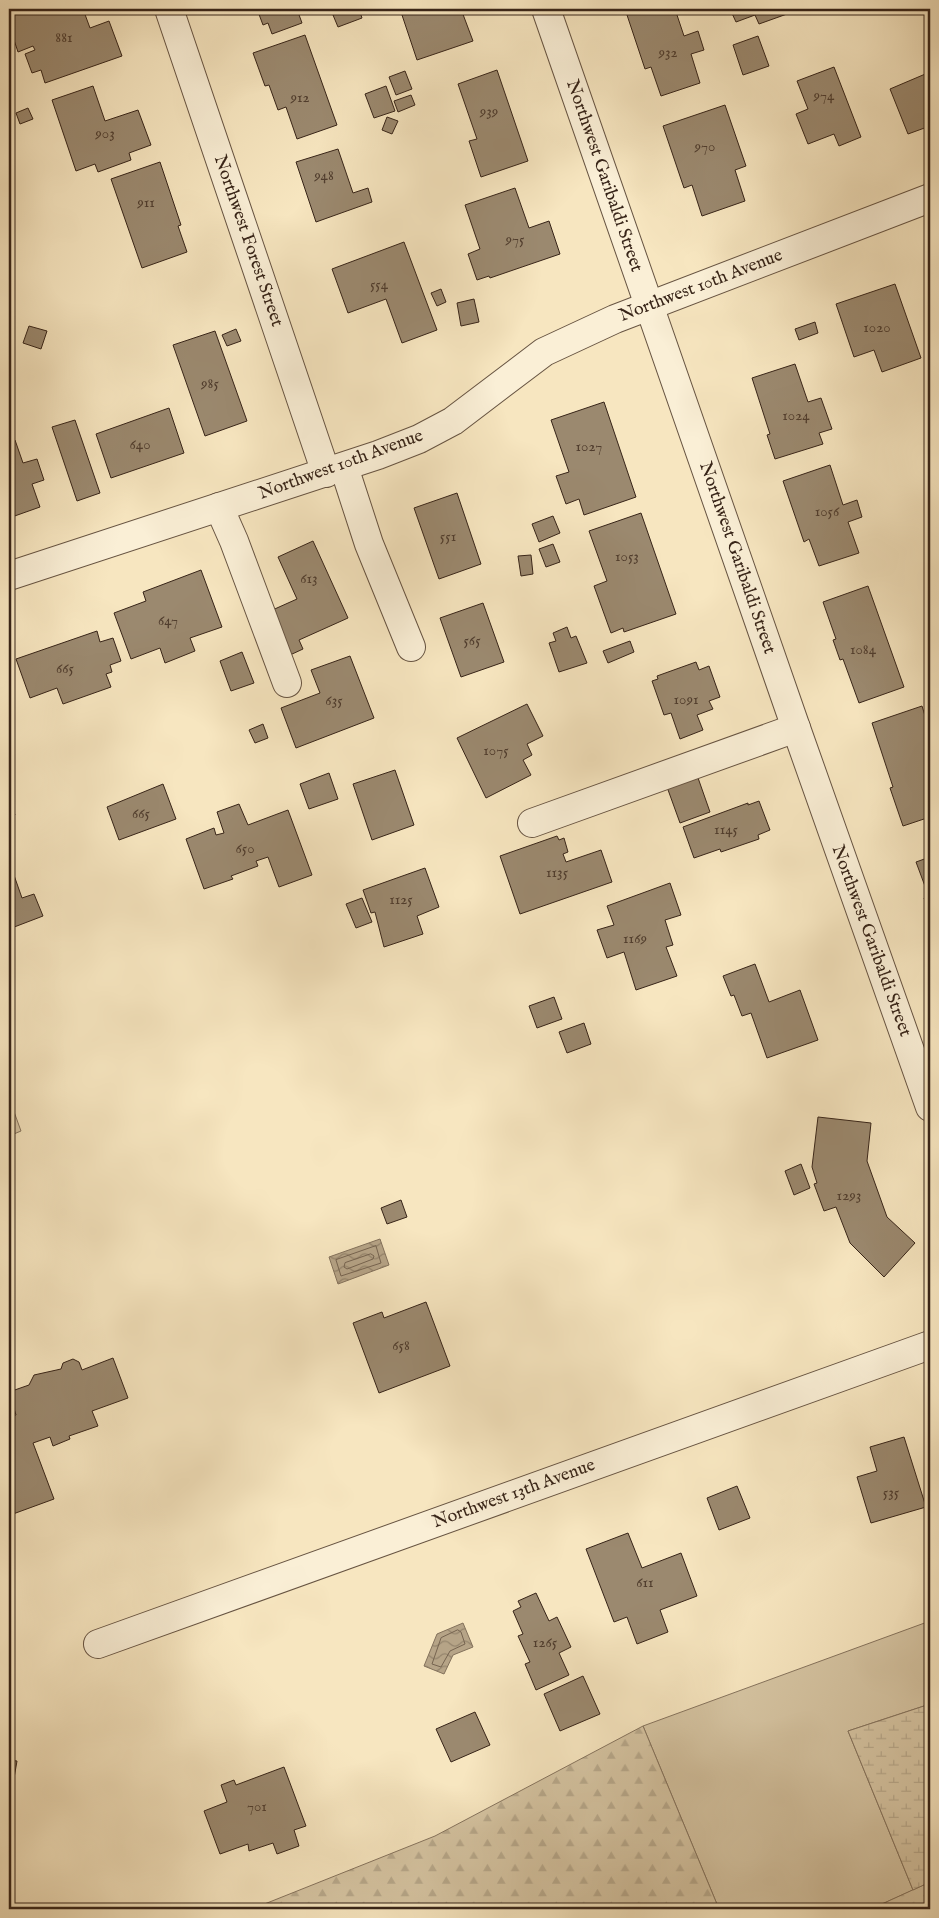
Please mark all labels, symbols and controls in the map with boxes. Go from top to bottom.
house number: 881 [55,28,73,47]
house number: 932 [657,43,678,62]
street label: Northwest Garibaldi Street [560,77,648,275]
house number: 974 [813,86,835,105]
house number: 912 [289,88,310,107]
house number: 939 [479,102,498,121]
house number: 903 [94,124,115,143]
house number: 970 [694,137,715,156]
street label: Northwest Forest Street [208,152,288,330]
house number: 948 [313,166,334,185]
house number: 911 [136,193,155,212]
house number: 975 [505,230,525,249]
street label: Northwest 10th Avenue [616,244,786,328]
house number: 554 [370,275,389,294]
house number: 1020 [863,318,891,337]
house number: 985 [200,374,219,393]
house number: 1024 [782,406,810,425]
street label: Northwest 10th Avenue [256,425,426,505]
house number: 640 [129,435,151,454]
house number: 1027 [576,437,602,456]
street label: Northwest Garibaldi Street [693,459,781,657]
house number: 1056 [815,502,840,521]
house number: 551 [440,527,456,546]
house number: 1053 [615,547,639,566]
house number: 613 [300,569,318,588]
house number: 647 [158,611,178,630]
house number: 565 [463,631,481,650]
house number: 1084 [850,640,877,659]
house number: 665 [56,659,75,678]
house number: 1091 [674,690,698,709]
house number: 635 [325,691,343,710]
house number: 1075 [483,741,509,760]
house number: 665 [132,804,151,823]
house number: 1145 [714,820,739,839]
house number: 650 [235,839,255,858]
street label: Northwest Garibaldi Street [826,842,916,1040]
house number: 1135 [546,863,569,882]
house number: 1125 [389,890,413,909]
house number: 1169 [623,929,647,948]
house number: 1293 [837,1186,861,1205]
house number: 658 [392,1336,410,1355]
street label: Northwest 13th Avenue [430,1454,598,1534]
house number: 535 [883,1483,900,1502]
house number: 611 [636,1573,654,1592]
house number: 1265 [533,1633,558,1652]
house number: 701 [247,1797,267,1816]

